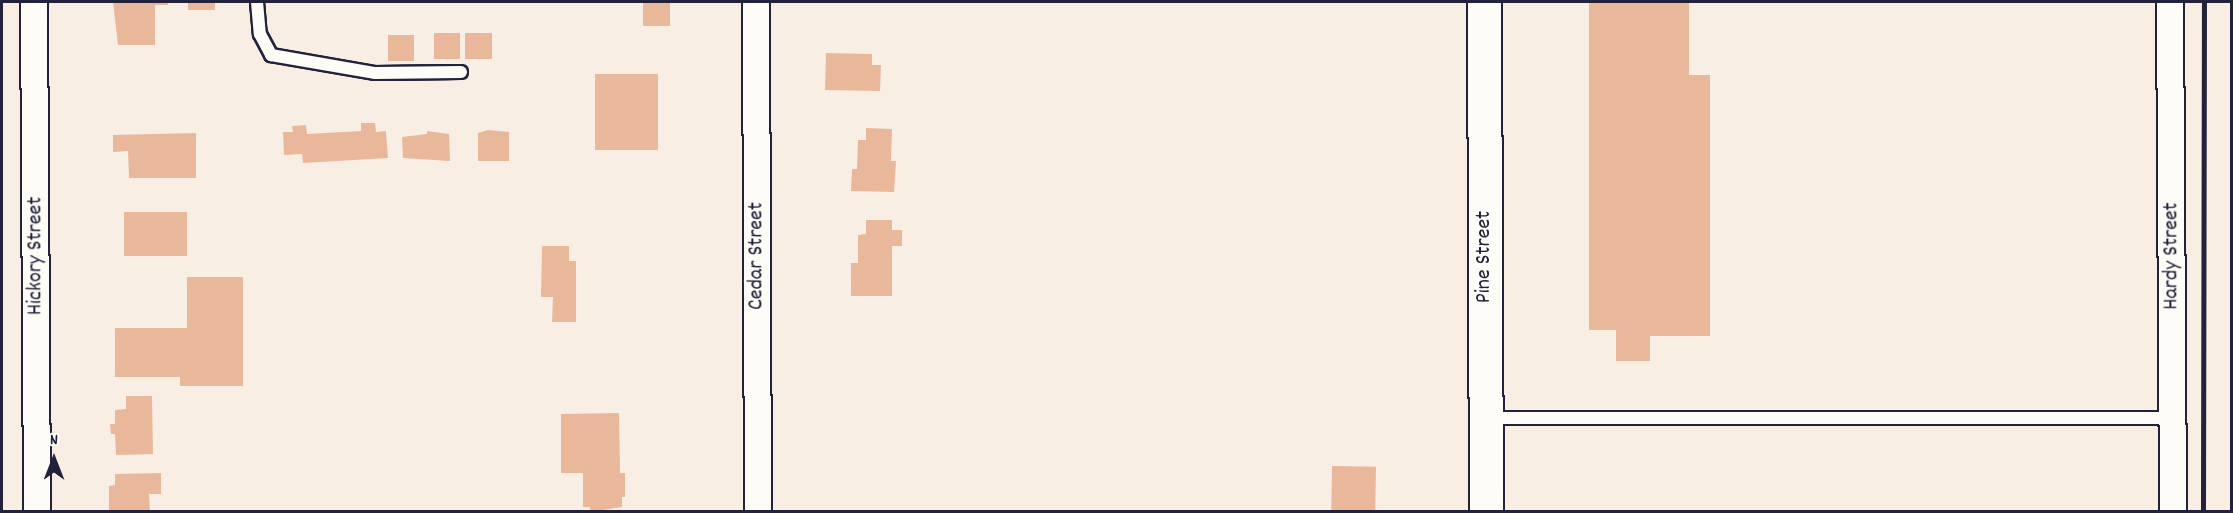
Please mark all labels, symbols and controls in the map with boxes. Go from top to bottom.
street label: Hickory Street [23,197,49,315]
street label: Cedar Street [744,202,770,310]
street label: Hardy Street [2159,202,2185,310]
street label: Pine Street [1472,211,1498,303]
north arrow [24,429,84,489]
text: N [50,429,58,452]

